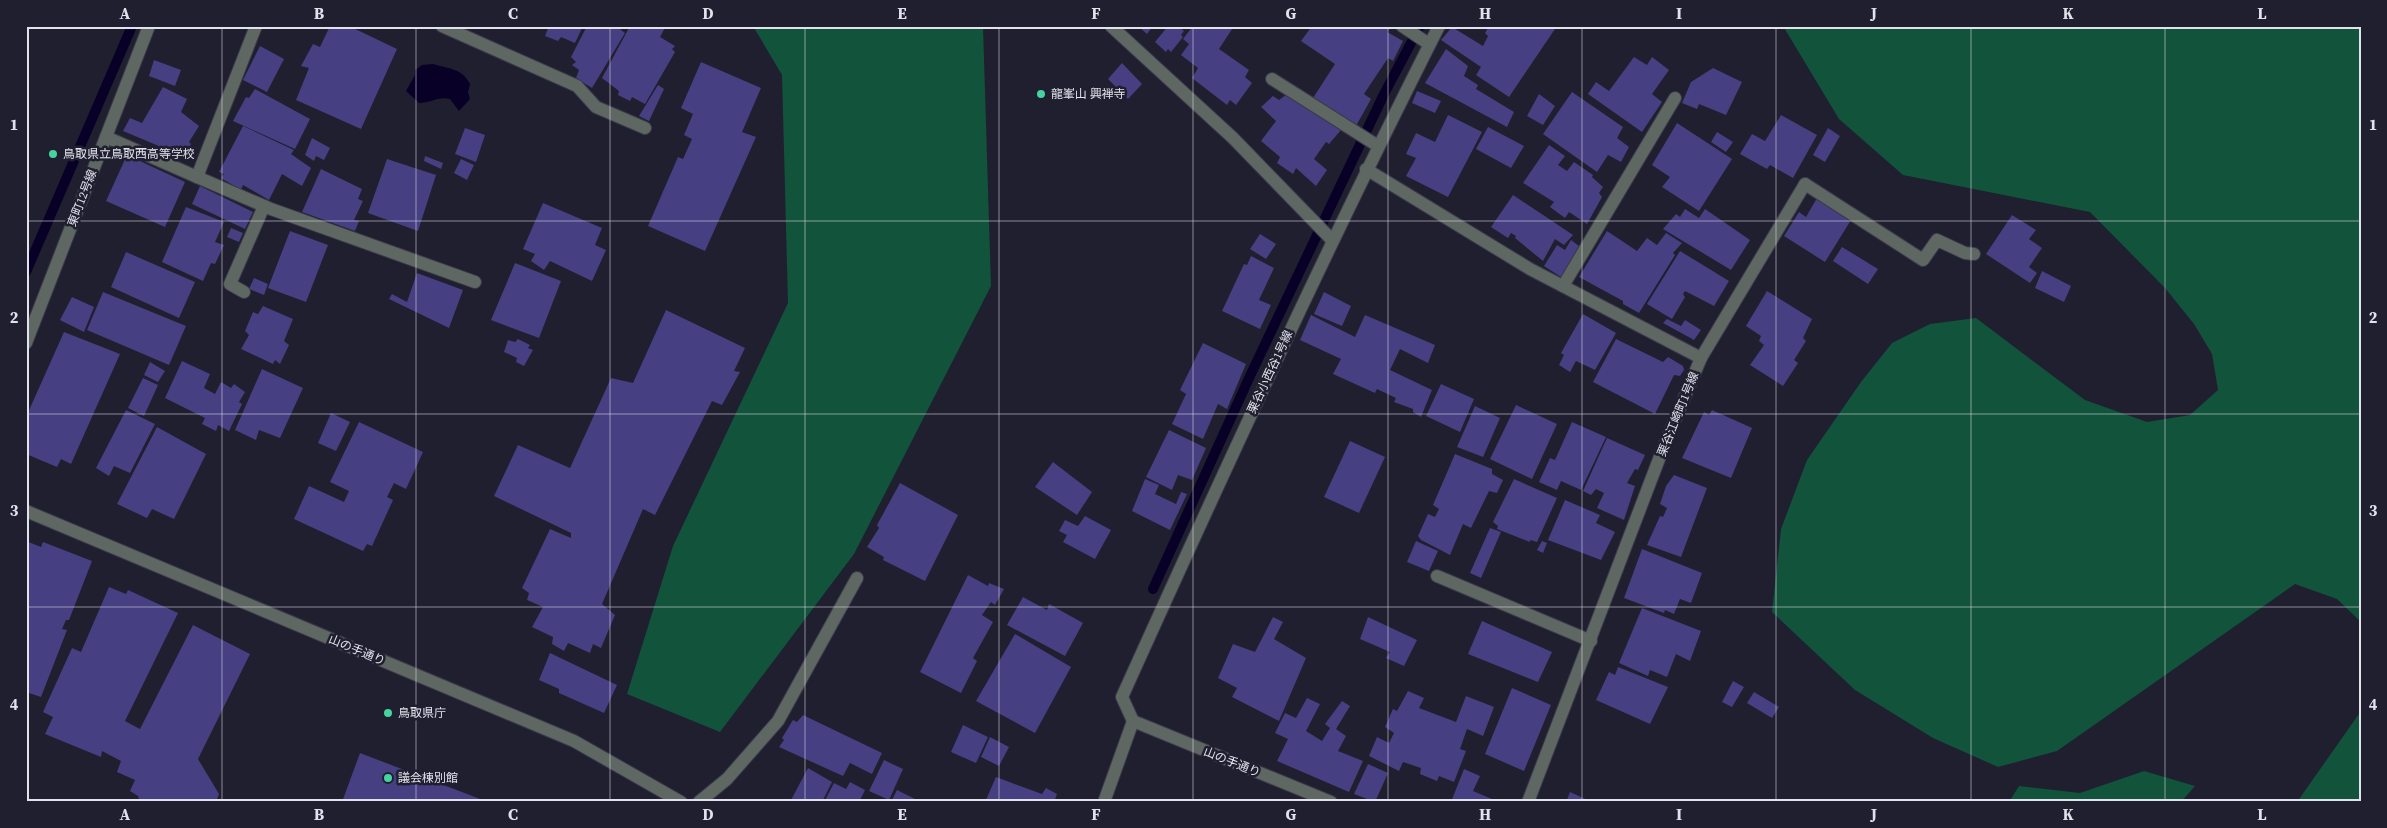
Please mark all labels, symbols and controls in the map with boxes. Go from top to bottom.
text: A [120,2,131,24]
text: B [314,2,325,24]
text: C [508,2,518,24]
text: D [702,2,714,24]
text: E [897,2,907,24]
text: F [1091,2,1101,24]
text: G [1286,2,1297,24]
text: H [1479,2,1491,24]
text: I [1676,2,1682,24]
text: J [1870,2,1877,24]
text: K [2062,2,2074,24]
text: L [2257,2,2267,24]
place label: 龍峯山 興禅寺 [1051,86,1126,102]
marker: 龍峯山 興禅寺 [1035,88,1047,100]
text: 1 [10,113,18,135]
text: 1 [2369,113,2377,135]
place label: 鳥取県立鳥取西高等学校 [63,146,195,162]
marker: 鳥取県立鳥取西高等学校 [47,148,59,160]
street label: 東町12号線 [64,167,100,229]
text: 2 [10,306,19,328]
text: 2 [2369,306,2378,328]
street label: 栗谷小西谷1号線 [1244,328,1296,416]
street label: 栗谷江崎町1号線 [1654,369,1702,459]
text: 3 [10,499,19,521]
text: 3 [2369,499,2378,521]
street label: 山の手通り [326,631,388,669]
text: 4 [10,693,19,715]
text: 4 [2369,693,2378,715]
place label: 鳥取県庁 [398,705,446,721]
marker: 鳥取県庁 [382,707,394,719]
street label: 山の手通り [1201,743,1263,781]
place label: 議会棟別館 [398,770,458,786]
marker: 議会棟別館 [382,772,394,784]
text: A [120,803,131,825]
text: B [314,803,325,825]
text: C [508,803,518,825]
text: D [702,803,714,825]
text: E [897,803,907,825]
text: F [1091,803,1101,825]
text: G [1286,803,1297,825]
text: H [1479,803,1491,825]
text: I [1676,803,1682,825]
text: J [1870,803,1877,825]
text: K [2062,803,2074,825]
text: L [2257,803,2267,825]

